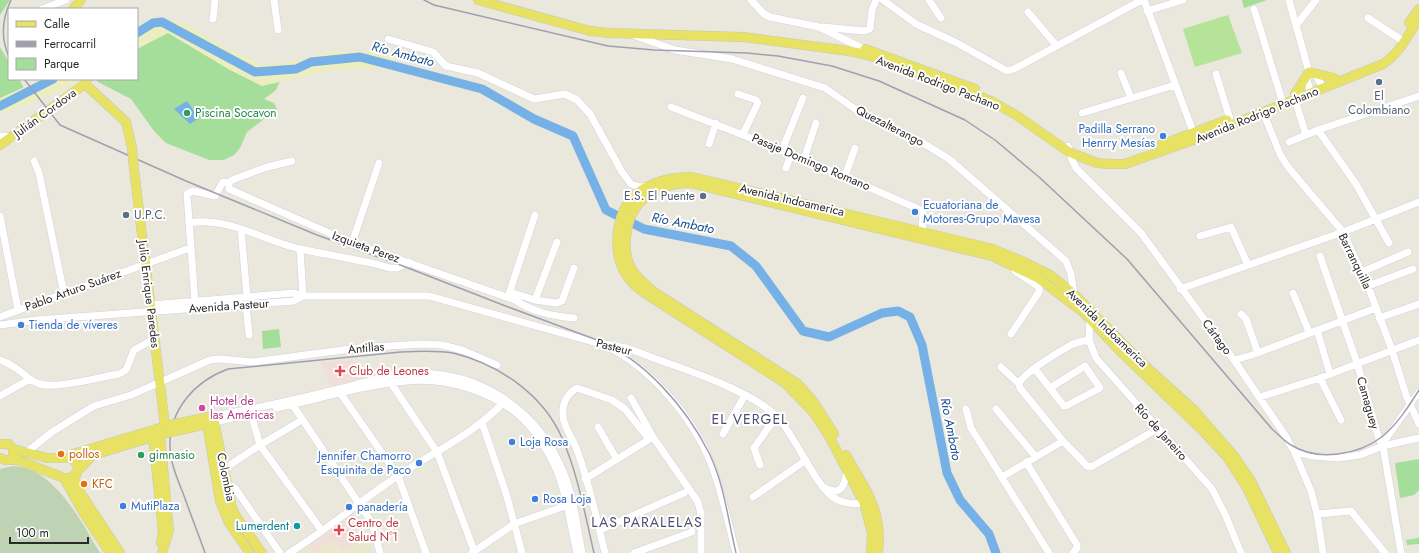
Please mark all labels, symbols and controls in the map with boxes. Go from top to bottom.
legend [8,8,138,80]
text: Calle [44,15,70,33]
text: Ferrocarril [44,35,96,53]
water label: Río Ambato [370,37,436,71]
street label: Avenida Rodrigo Pachano [874,51,1003,115]
text: Parque [44,55,79,73]
marker: El Colombiano [1374,77,1384,87]
street label: Avenida Rodrigo Pachano [1193,82,1322,148]
street label: Julián Cordova [8,84,80,143]
place label: El Colombiano [1348,87,1410,119]
street label: Quezalterango [853,101,928,151]
place label: Piscina Socavon [195,104,277,122]
marker: Piscina Socavon [182,108,192,118]
place label: Padilla Serrano Henrry Mesías [1079,120,1155,152]
street label: Pasaje Domingo Romano [749,129,873,195]
marker: Padilla Serrano Henrry Mesías [1158,131,1168,141]
street label: Avenida Indoamerica [738,179,846,221]
place label: E.S. El Puente [624,187,695,205]
marker: E.S. El Puente [698,191,708,201]
place label: Ecuatoriana de Motores-Grupo Mavesa [923,196,1040,228]
place label: U.P.C. [134,206,166,224]
marker: Ecuatoriana de Motores-Grupo Mavesa [910,207,920,217]
water label: Río Ambato [650,208,716,238]
marker: U.P.C. [121,210,131,220]
street label: Izquieta Perez [330,226,403,268]
street label: Barranquilla [1334,230,1376,292]
street label: Julio Enrique Paredes [133,237,165,349]
street label: Pablo Arturo Suárez [22,264,124,316]
street label: Avenida Indoamerica [1062,284,1152,372]
street label: Avenida Pasteur [188,294,271,318]
place label: Tienda de víveres [29,316,118,334]
street label: Cártago [1198,316,1237,359]
marker: Tienda de víveres [16,320,26,330]
street label: Pasteur [594,334,635,360]
street label: Antillas [347,337,385,359]
place label: Club de Leones [349,362,429,380]
marker: Club de Leones [334,365,346,377]
street label: Camaguey [1352,375,1384,432]
place label: Hotel de las Américas [210,392,274,424]
water label: Río Ambato [936,396,966,462]
street label: Río de Janeiro [1130,399,1192,465]
marker: Hotel de las Américas [197,403,207,413]
district label: EL VERGEL [712,409,788,429]
place label: Loja Rosa [520,433,568,451]
marker: Loja Rosa [507,437,517,447]
place label: pollos [69,445,99,463]
place label: gimnasio [149,446,195,464]
place label: Jennifer Chamorro Esquinita de Paco [316,447,411,479]
marker: pollos [56,449,66,459]
marker: gimnasio [136,450,146,460]
street label: Colombia [212,451,240,503]
marker: Jennifer Chamorro Esquinita de Paco [414,458,424,468]
place label: KFC [92,475,113,493]
marker: KFC [79,479,89,489]
place label: Rosa Loja [543,490,591,508]
marker: Rosa Loja [530,494,540,504]
place label: MutiPlaza [131,497,180,515]
place label: panadería [357,498,408,516]
marker: MutiPlaza [118,501,128,511]
marker: panadería [344,502,354,512]
district label: LAS PARALELAS [591,512,703,532]
place label: Centro de Salud N°1 [348,514,399,546]
place label: Lumerdent [236,517,289,535]
scale bar [10,519,88,545]
marker: Lumerdent [292,521,302,531]
text: 100 m [16,524,49,542]
marker: Centro de Salud N°1 [333,524,345,536]

